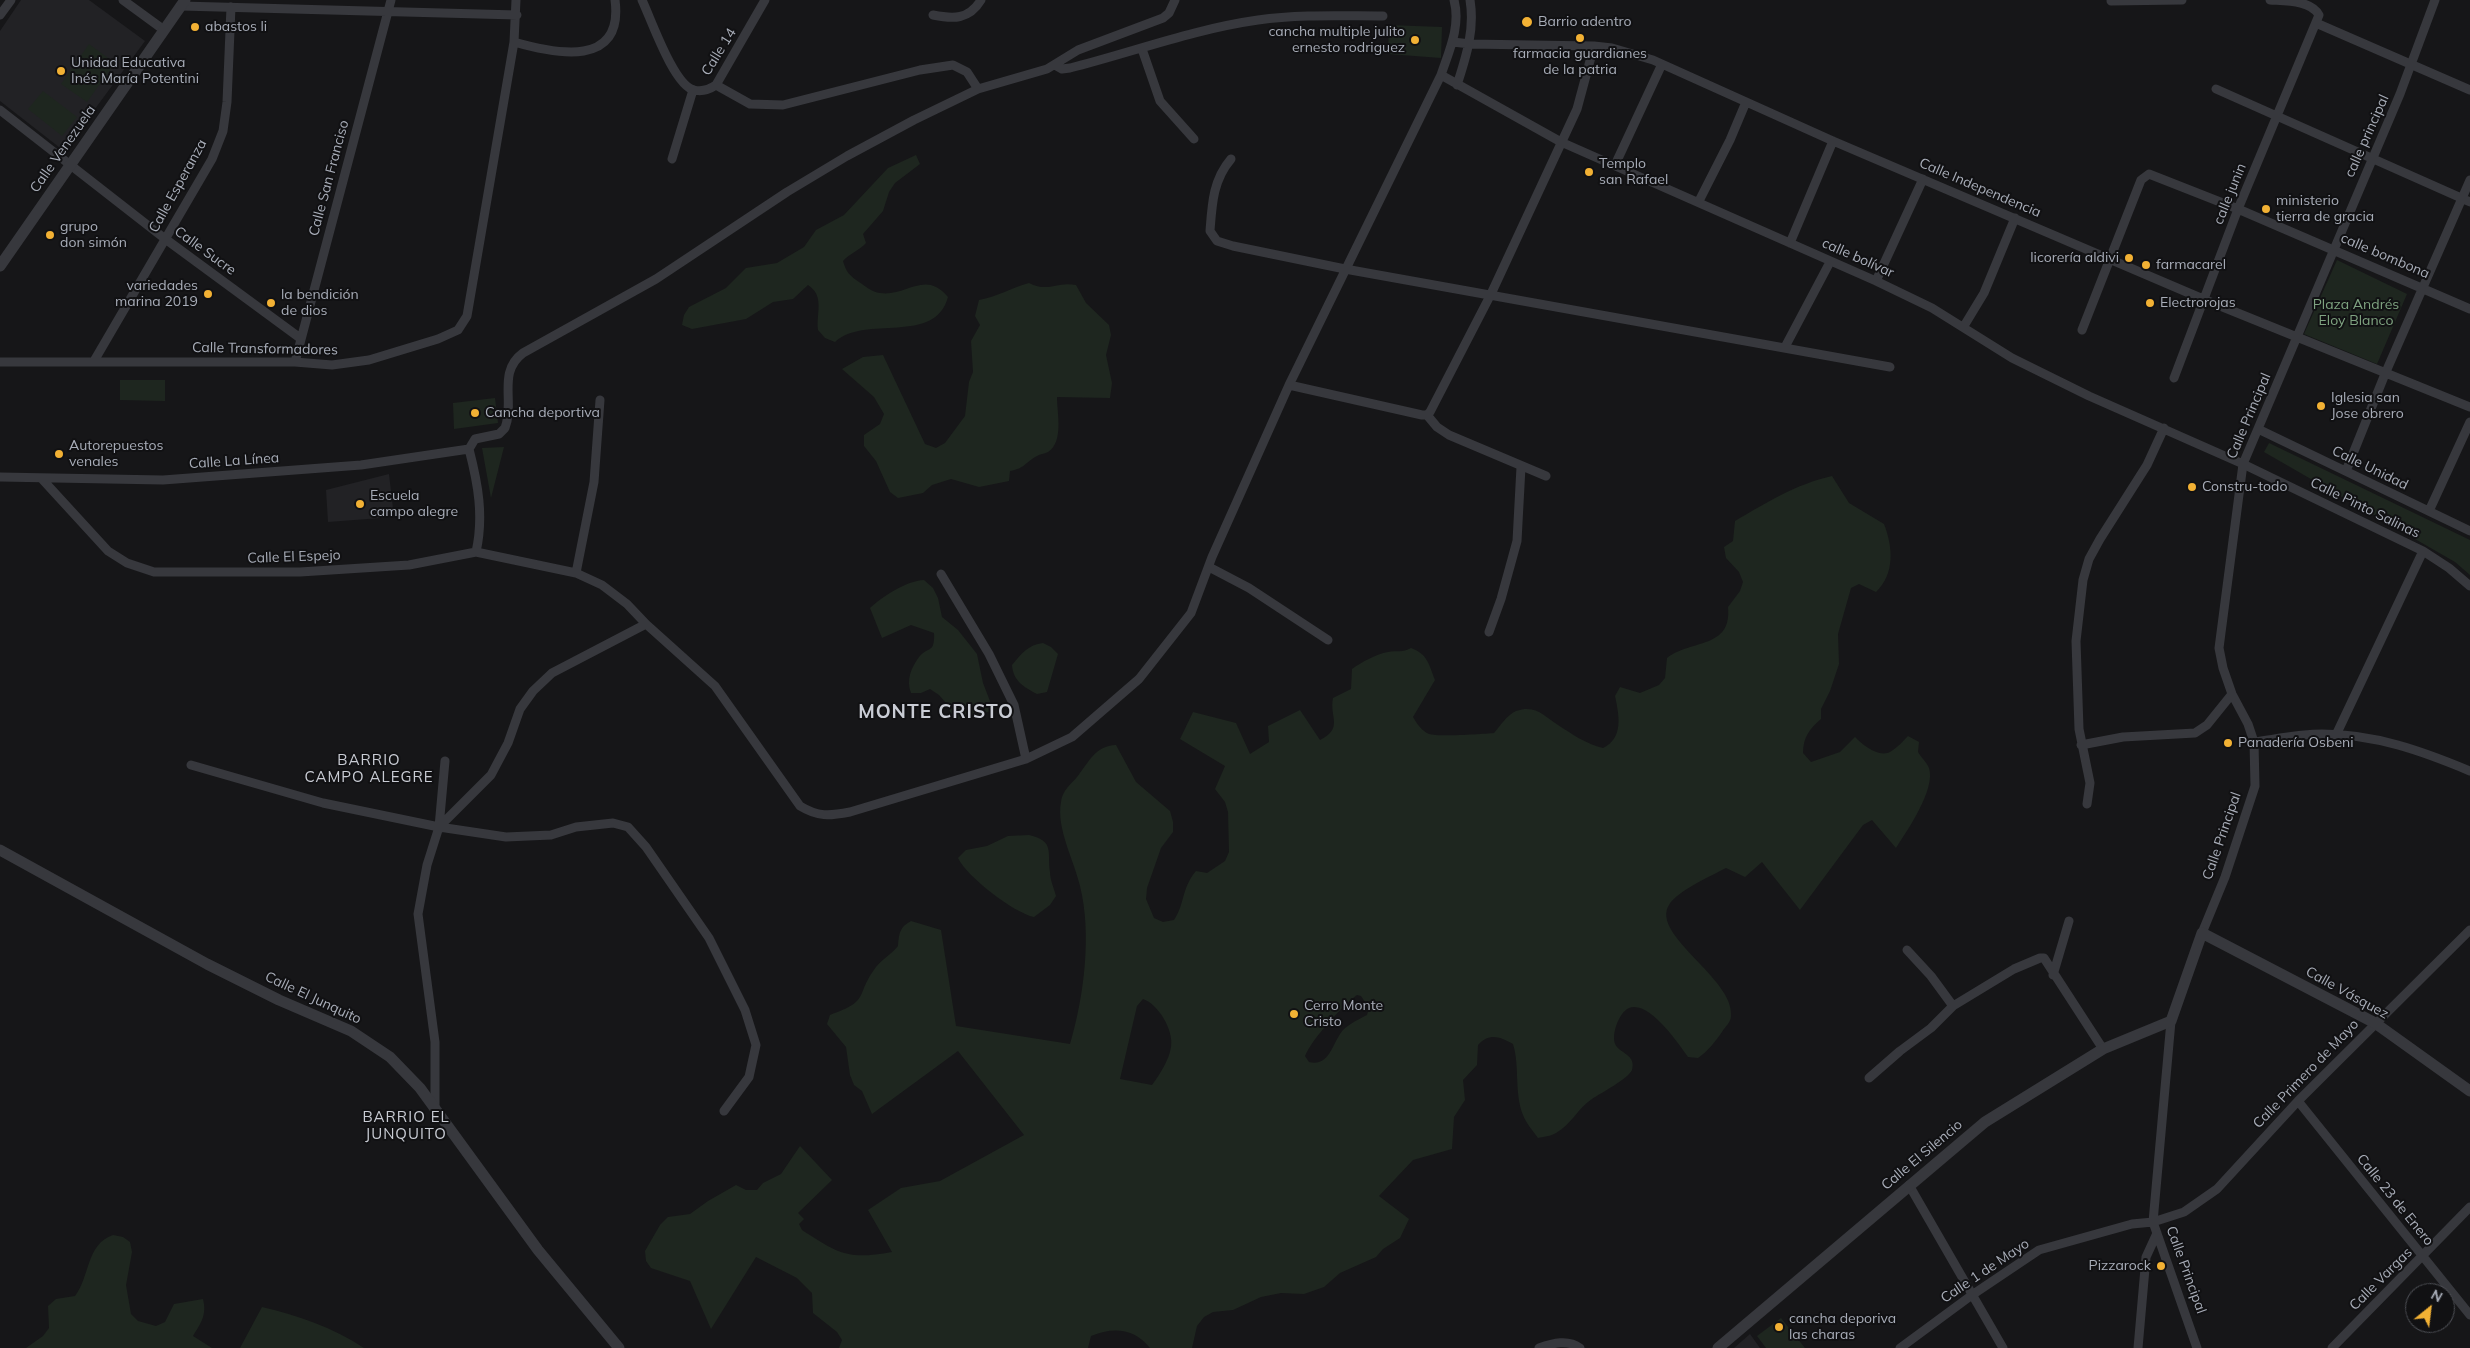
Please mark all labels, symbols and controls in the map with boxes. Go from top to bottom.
place label: Barrio adentro [1538,14,1632,30]
marker: Barrio adentro [1520,15,1534,29]
place label: abastos li [205,19,267,35]
marker: abastos li [189,21,201,33]
place label: cancha multiple julito ernesto rodriguez [1269,24,1405,56]
street label: Calle 14 [698,25,740,79]
marker: farmacia guardianes de la patria [1574,32,1586,44]
marker: cancha multiple julito ernesto rodriguez [1409,34,1421,46]
place label: farmacia guardianes de la patria [1513,46,1647,78]
place label: Unidad Educativa Inés María Potentini [71,55,199,88]
marker: Unidad Educativa Inés María Potentini [55,65,67,77]
street label: calle principal [2341,92,2393,180]
street label: Calle Venezuela [27,102,99,196]
street label: Calle San Franciso [305,118,353,238]
street label: Calle Esperanza [145,136,211,236]
street label: Calle Independencia [1917,155,2043,221]
place label: Templo san Rafael [1599,156,1668,188]
street label: calle junin [2210,161,2250,227]
marker: Templo san Rafael [1583,166,1595,178]
place label: ministerio tierra de gracia [2276,193,2374,226]
marker: ministerio tierra de gracia [2260,203,2272,215]
place label: grupo don simón [60,219,127,252]
street label: Calle Sucre [171,223,239,279]
marker: grupo don simón [44,229,56,241]
street label: calle bombona [2338,230,2432,282]
street label: calle bolívar [1819,235,1897,281]
place label: licorería aldivi [2030,250,2119,266]
marker: licorería aldivi [2123,252,2135,264]
place label: farmacarel [2156,257,2226,273]
marker: farmacarel [2140,259,2152,271]
place label: variedades marina 2019 [115,278,198,310]
place label: la bendición de dios [281,287,359,320]
marker: variedades marina 2019 [202,288,214,300]
place label: Electrorojas [2160,295,2236,311]
marker: la bendición de dios [265,297,277,309]
marker: Electrorojas [2144,297,2156,309]
park label: Plaza Andrés Eloy Blanco [2313,297,2399,330]
street label: Calle Transformadores [192,339,338,359]
street label: Calle Principal [2223,371,2275,461]
place label: Iglesia san Jose obrero [2331,390,2404,422]
marker: Iglesia san Jose obrero [2315,400,2327,412]
place label: Cancha deportiva [485,405,600,421]
marker: Cancha deportiva [469,407,481,419]
place label: Autorepuestos venales [69,438,164,471]
street label: Calle Unidad [2329,442,2411,494]
marker: Autorepuestos venales [53,448,65,460]
street label: Calle La Línea [188,449,280,473]
street label: Calle Pinto Salinas [2307,474,2423,542]
place label: Constru-todo [2202,479,2287,495]
marker: Constru-todo [2186,481,2198,493]
place label: Escuela campo alegre [370,488,458,520]
marker: Escuela campo alegre [354,498,366,510]
street label: Calle El Espejo [247,547,341,567]
district label: MONTE CRISTO [857,701,1015,723]
place label: Panadería Osbeni [2238,735,2354,751]
marker: Panadería Osbeni [2222,737,2234,749]
district label: BARRIO CAMPO ALEGRE [303,751,435,786]
street label: Calle Principal [2199,790,2245,882]
street label: Calle Vásquez [2303,963,2391,1023]
street label: Calle El Junquito [262,968,364,1028]
place label: Cerro Monte Cristo [1304,998,1383,1030]
marker: Cerro Monte Cristo [1288,1008,1300,1020]
street label: Calle Primero de Mayo [2250,1016,2362,1132]
district label: BARRIO EL JUNQUITO [361,1108,451,1143]
street label: Calle El Silencio [1878,1116,1966,1194]
street label: Calle 23 de Enero [2353,1151,2437,1249]
street label: Calle Principal [2162,1224,2210,1316]
street label: Calle 1 de Mayo [1938,1235,2032,1307]
street label: Calle Vargas [2346,1244,2416,1314]
place label: Pizzarock [2089,1258,2151,1274]
marker: Pizzarock [2155,1260,2167,1272]
north arrow [2405,1283,2455,1333]
text: N [2428,1285,2446,1306]
place label: cancha deporiva las charas [1789,1311,1896,1344]
marker: cancha deporiva las charas [1773,1321,1785,1333]

